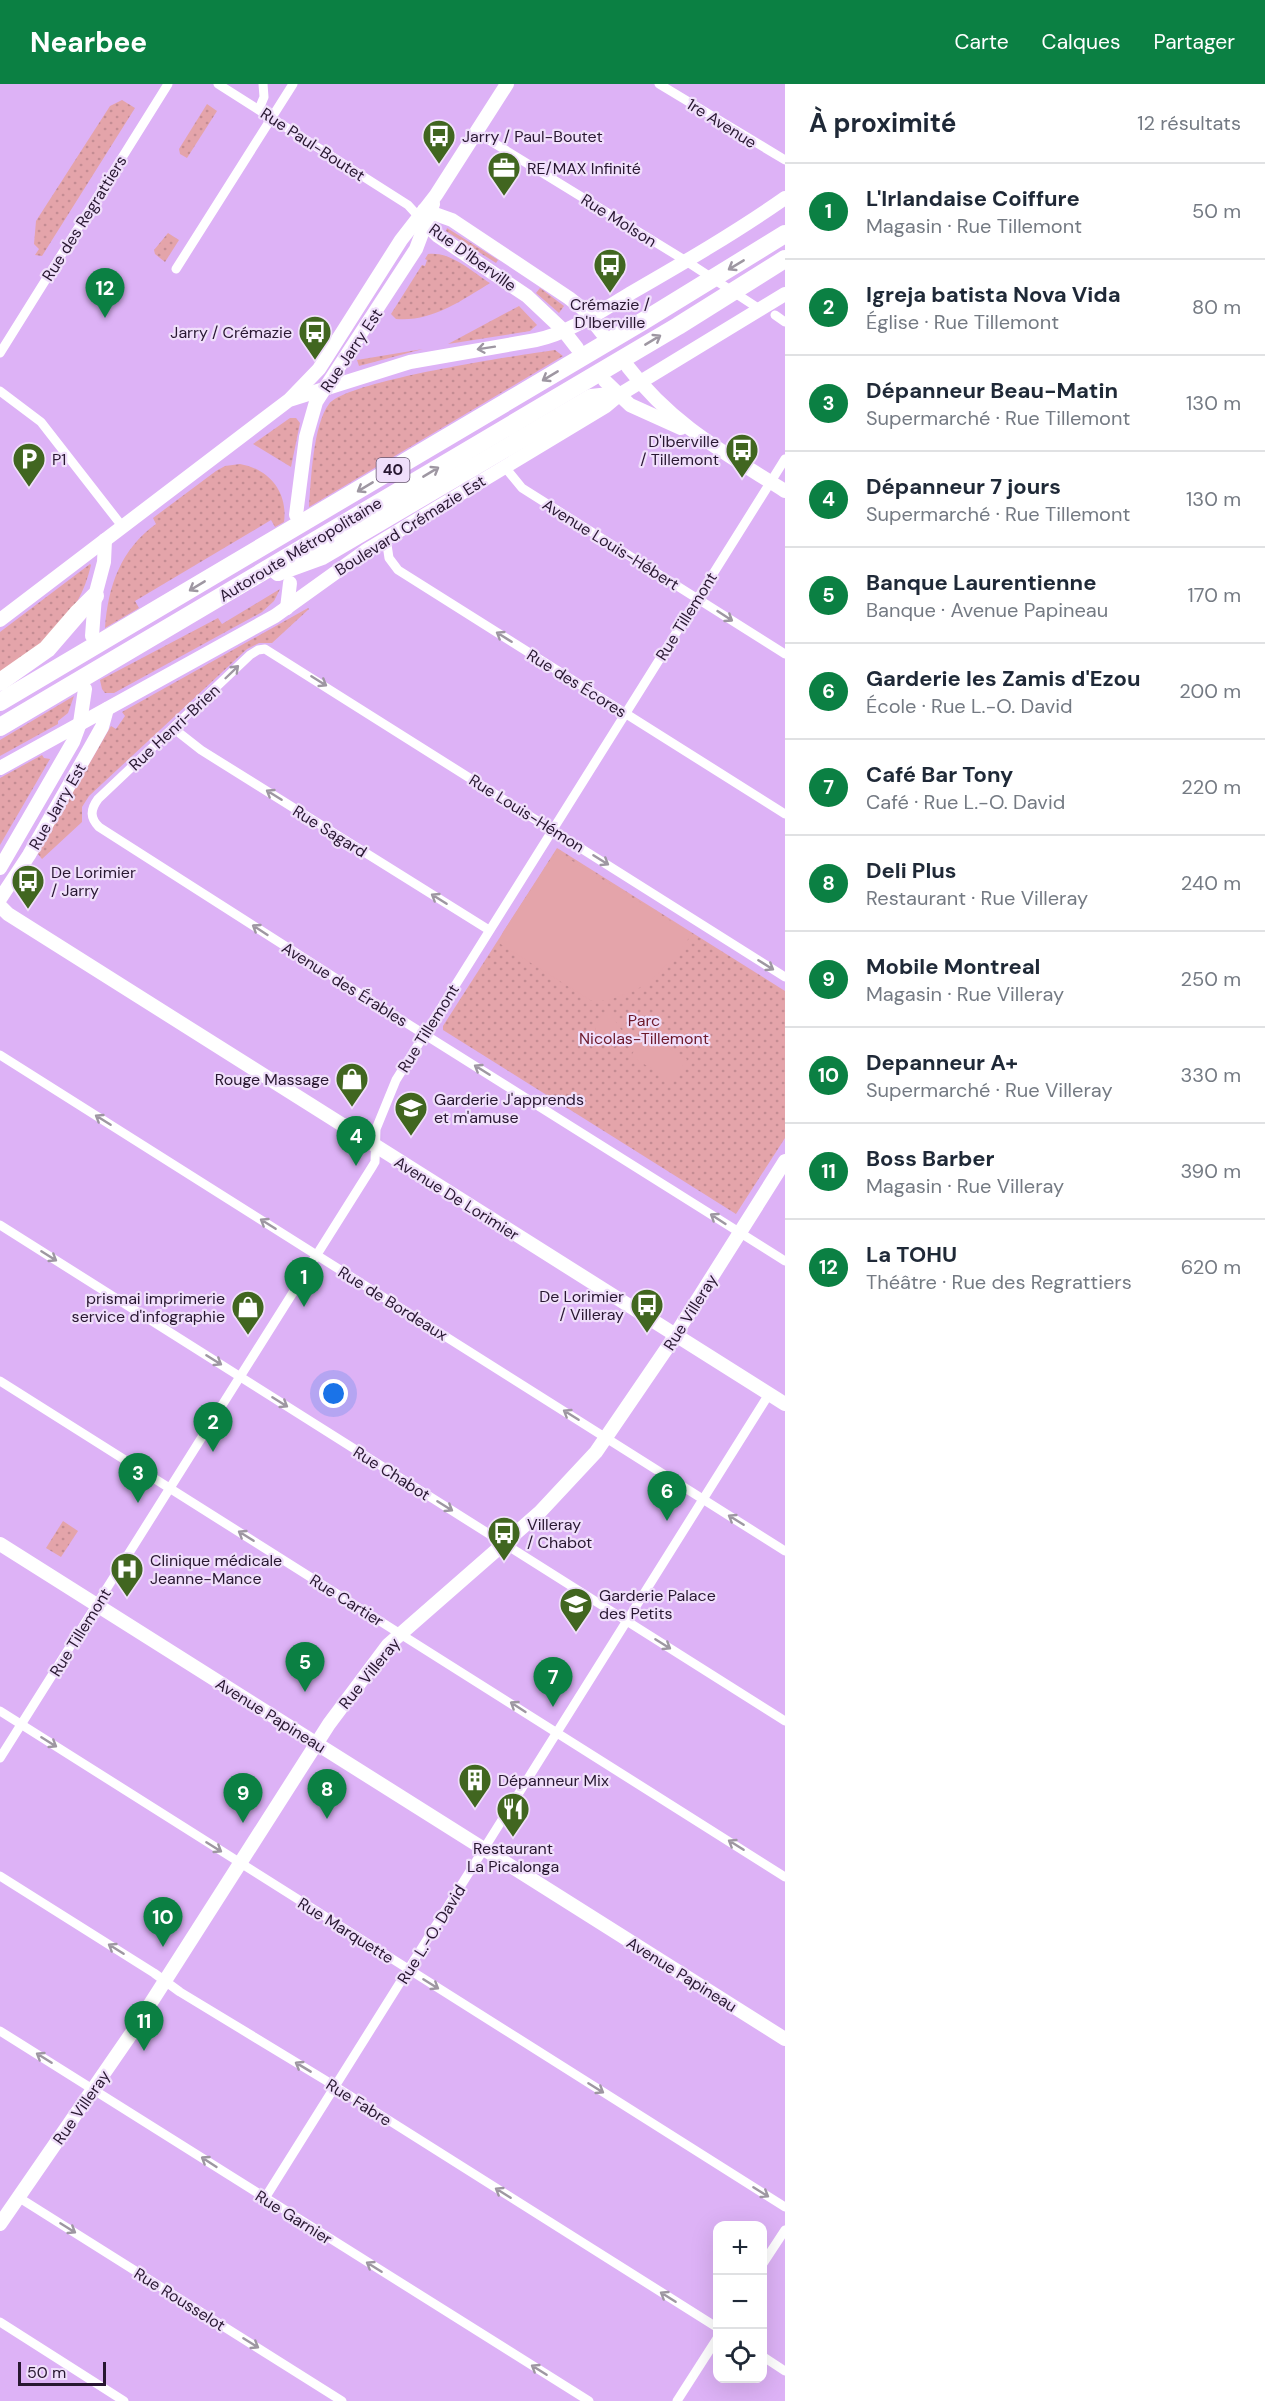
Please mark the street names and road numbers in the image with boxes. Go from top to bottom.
street label: 1re Avenue [683,94,761,153]
street label: Rue Paul-Boutet [256,103,369,186]
street label: Rue des Regrattiers [37,152,132,285]
street label: Rue Molson [577,189,660,252]
street label: Rue D'Iberville [425,219,520,296]
street label: Rue Jarry Est [316,304,387,396]
road number: 40 [376,458,410,482]
street label: Boulevard Crémazie Est [331,470,490,580]
street label: Autoroute Métropolitaine [215,492,386,606]
street label: Avenue Louis-Hébert [539,494,683,595]
street label: Rue Tillemont [651,568,722,664]
street label: Rue des Écores [523,644,631,722]
street label: Rue Henri-Brien [124,680,224,775]
street label: Rue Jarry Est [24,759,91,853]
street label: Rue Louis-Hémon [465,769,588,857]
street label: Rue Sagard [289,800,371,862]
street label: Avenue des Érables [278,937,412,1032]
street label: Rue Tillemont [393,980,464,1076]
street label: Avenue De Lorimier [390,1152,523,1245]
street label: Rue de Bordeaux [334,1261,451,1345]
street label: Rue Villeray [659,1270,722,1354]
street label: Rue Chabot [349,1442,434,1505]
street label: Rue Cartier [306,1569,388,1631]
street label: Rue Tillemont [45,1584,116,1680]
street label: Rue Villeray [334,1633,405,1713]
street label: Avenue Papineau [212,1673,330,1758]
street label: Rue L.-O. David [392,1881,470,1988]
street label: Rue Marquette [294,1893,398,1968]
street label: Avenue Papineau [623,1932,741,2017]
street label: Rue Villeray [48,2066,115,2149]
street label: Rue Fabre [322,2074,395,2131]
street label: Rue Garnier [251,2186,336,2249]
street label: Rue Rousselot [130,2263,229,2336]

